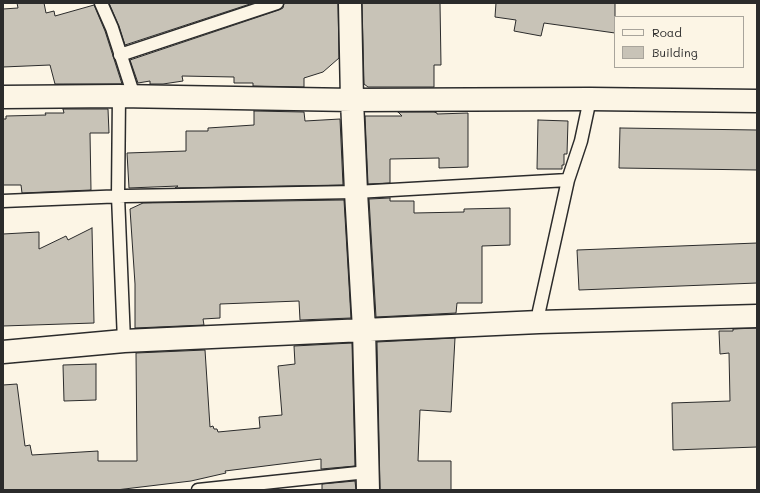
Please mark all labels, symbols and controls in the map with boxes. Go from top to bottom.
legend [614,16,744,68]
text: Road [652,24,682,40]
text: Building [652,44,698,60]

